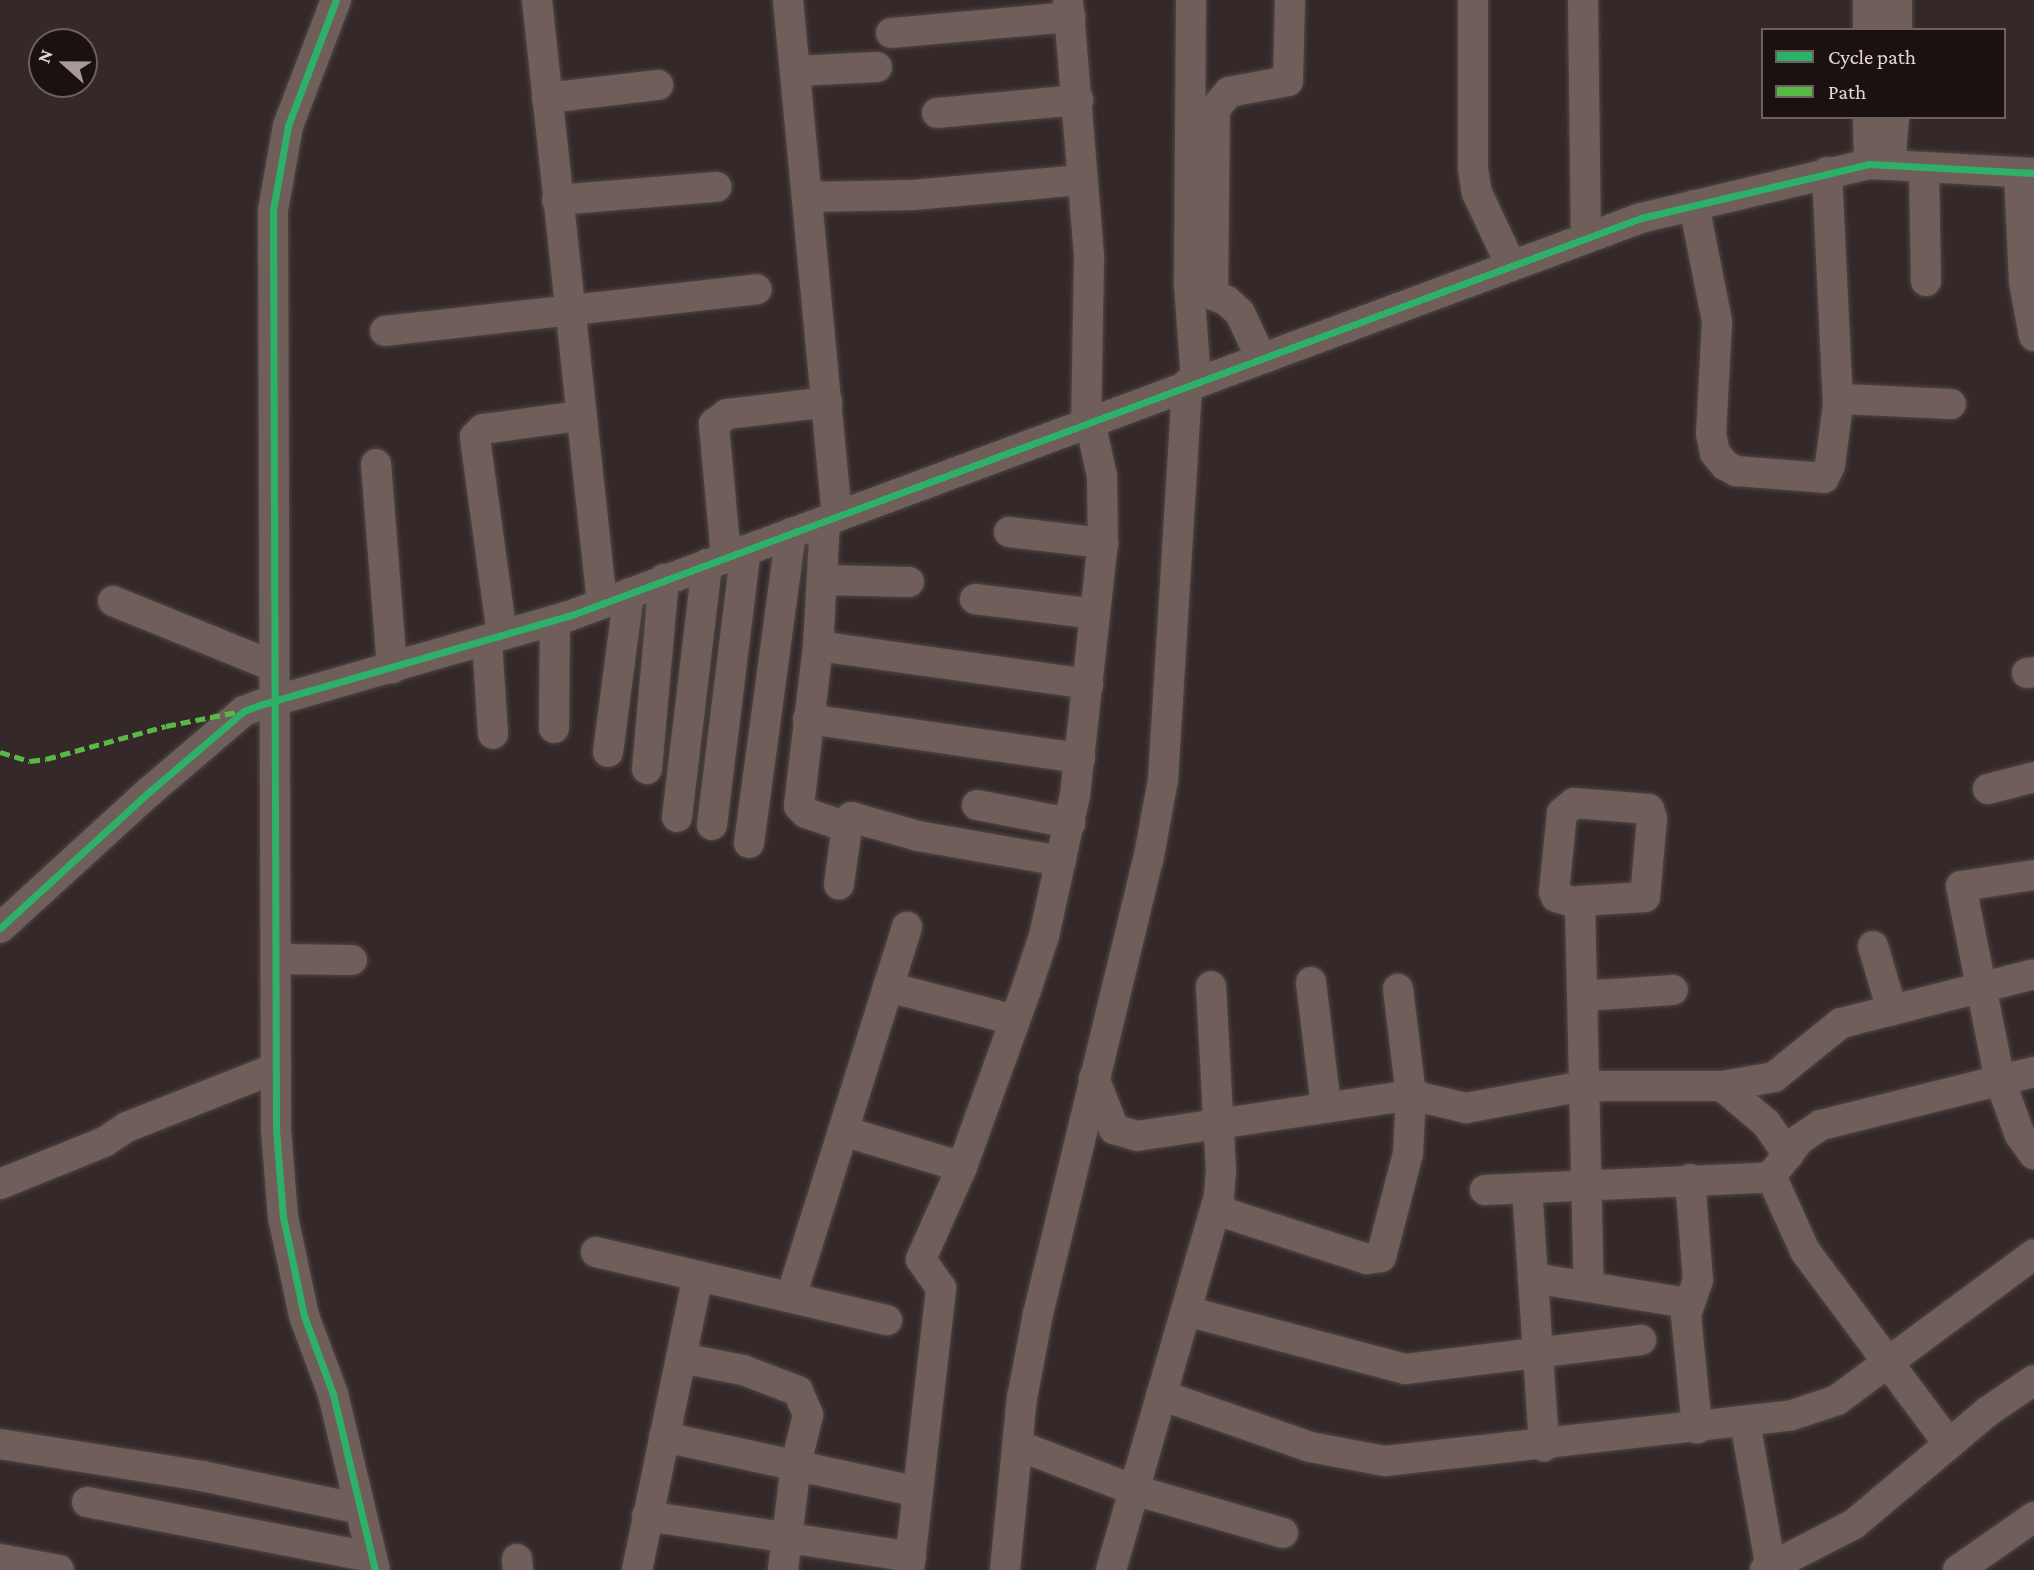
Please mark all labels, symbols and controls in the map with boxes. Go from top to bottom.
north arrow [28,28,98,98]
legend [1761,28,2006,119]
text: Cycle path [1828,45,1916,69]
text: N [33,46,57,66]
text: Path [1828,80,1866,104]

